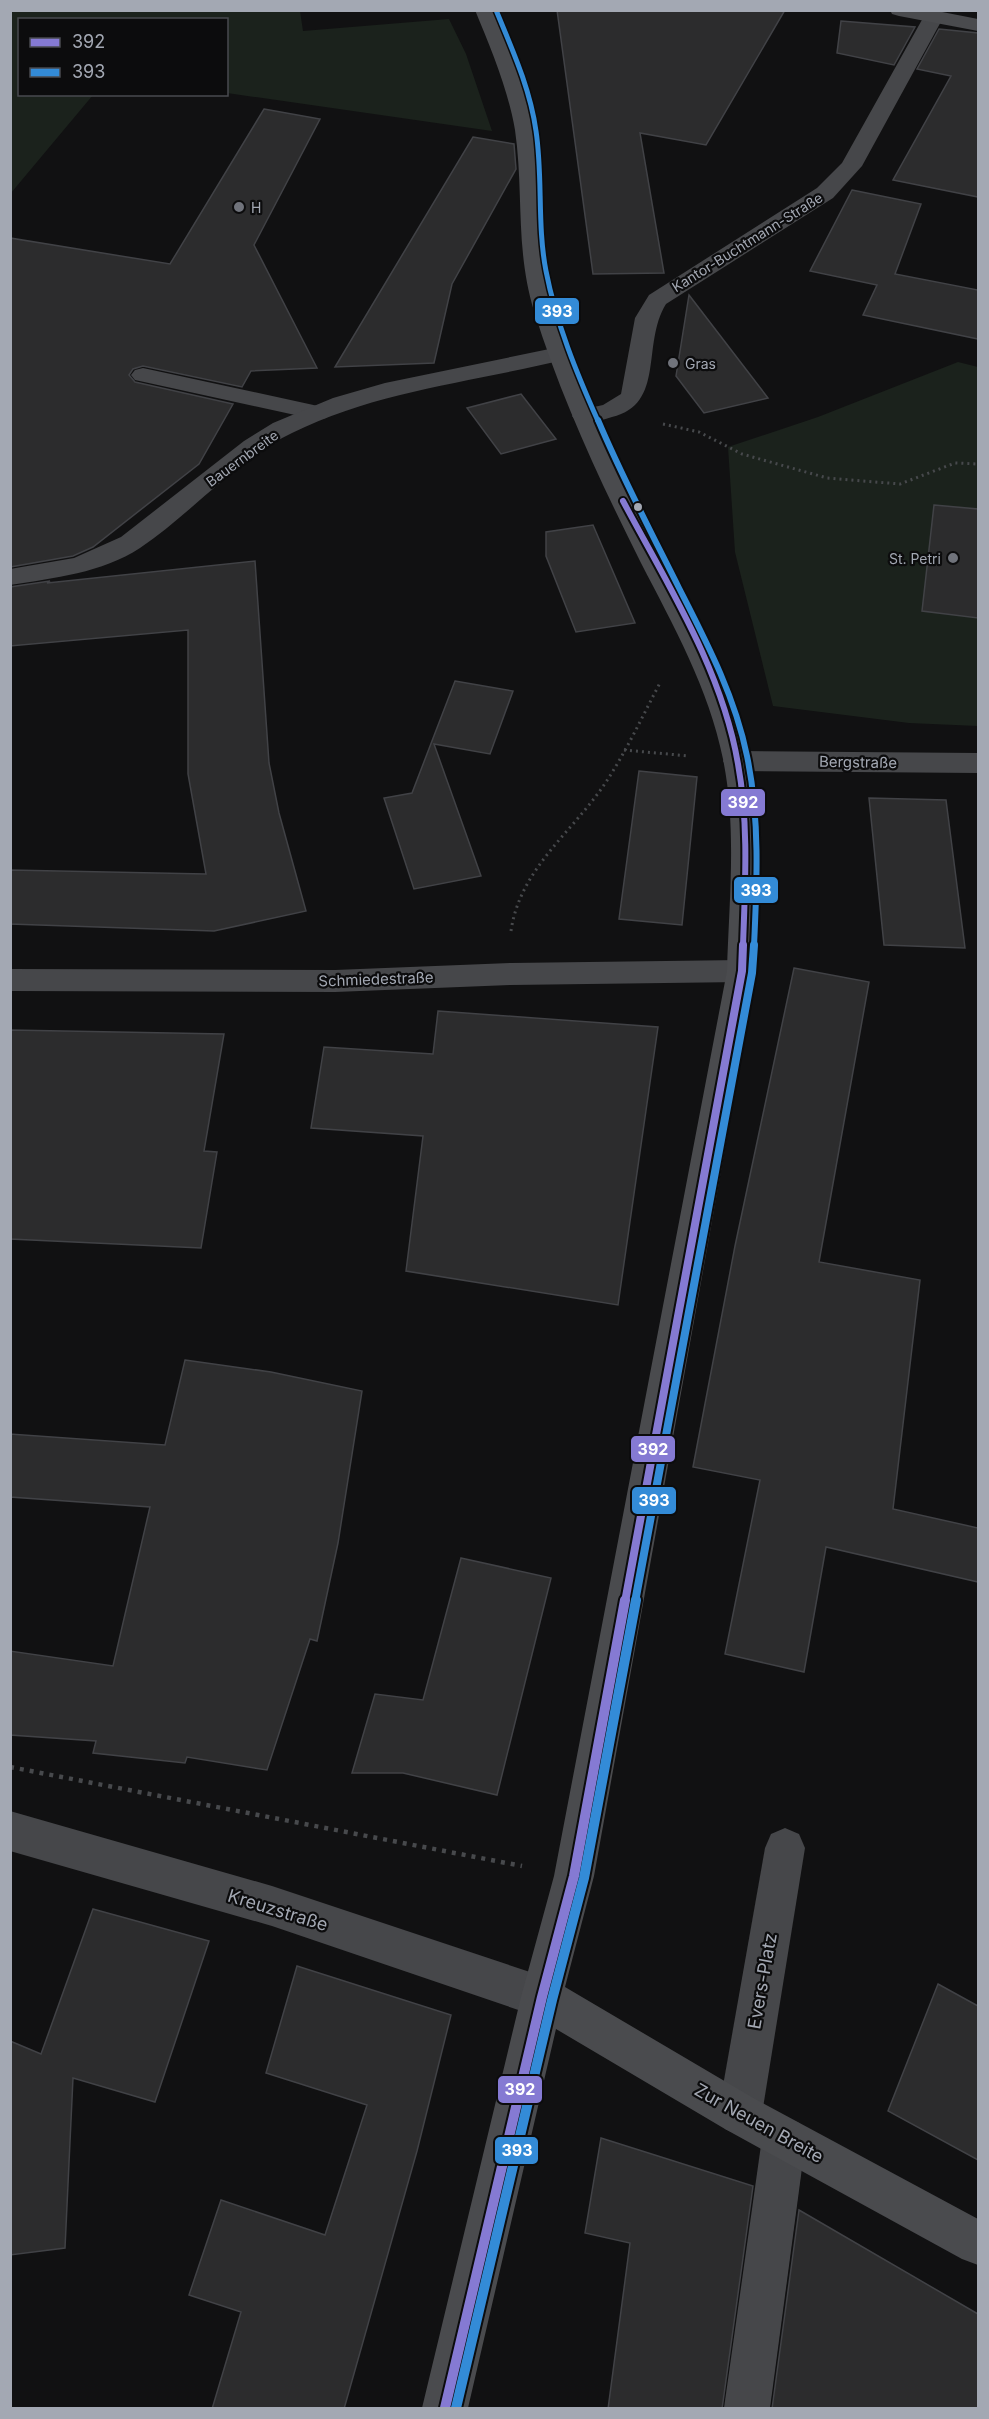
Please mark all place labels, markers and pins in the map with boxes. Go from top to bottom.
place label: H [251,199,261,216]
marker: H [232,200,246,214]
place label: Gras [685,355,716,372]
marker: Gras [666,356,680,370]
unlabelled marker [632,501,644,513]
place label: St. Petri [889,550,941,567]
marker: St. Petri [946,551,960,565]

